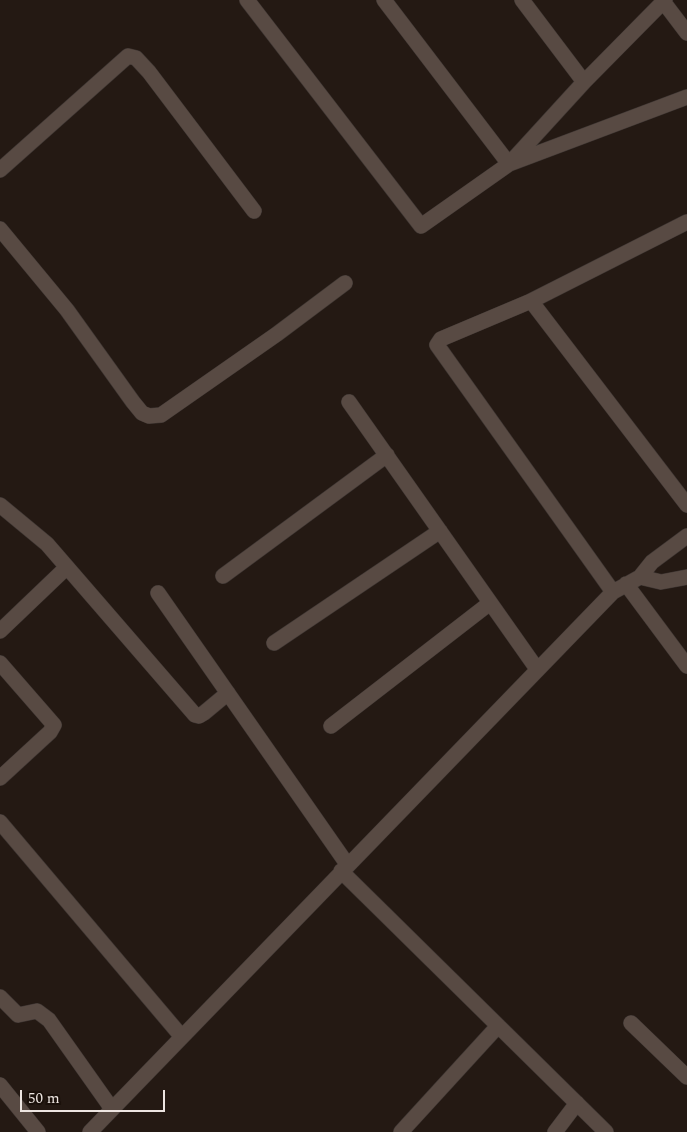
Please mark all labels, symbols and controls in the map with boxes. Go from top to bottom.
scale bar [22,1080,168,1112]
text: 50 m [28,1087,60,1110]

